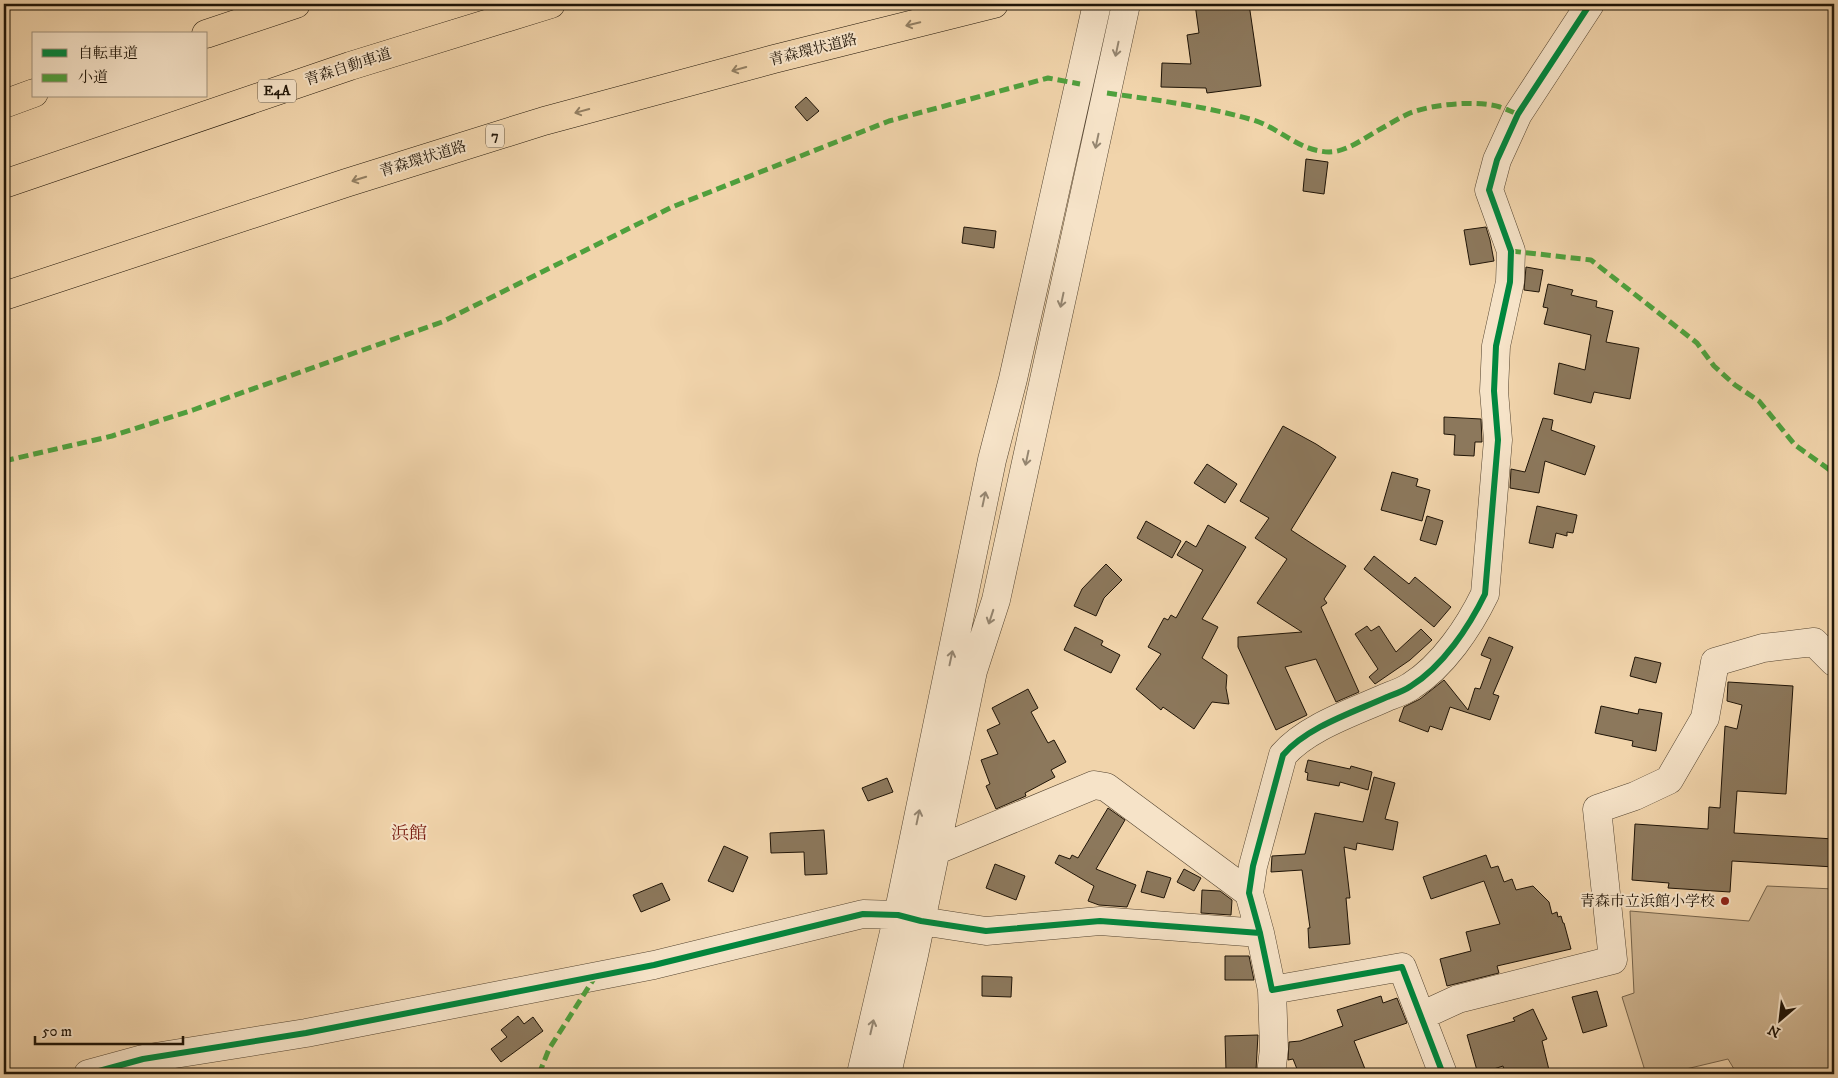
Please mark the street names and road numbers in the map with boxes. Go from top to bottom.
street label: 青森環状道路 [767,30,859,70]
street label: 青森自動車道 [302,44,394,90]
road number: E4A [258,80,296,102]
road number: 7 [486,124,504,148]
street label: 青森環状道路 [377,137,469,181]

